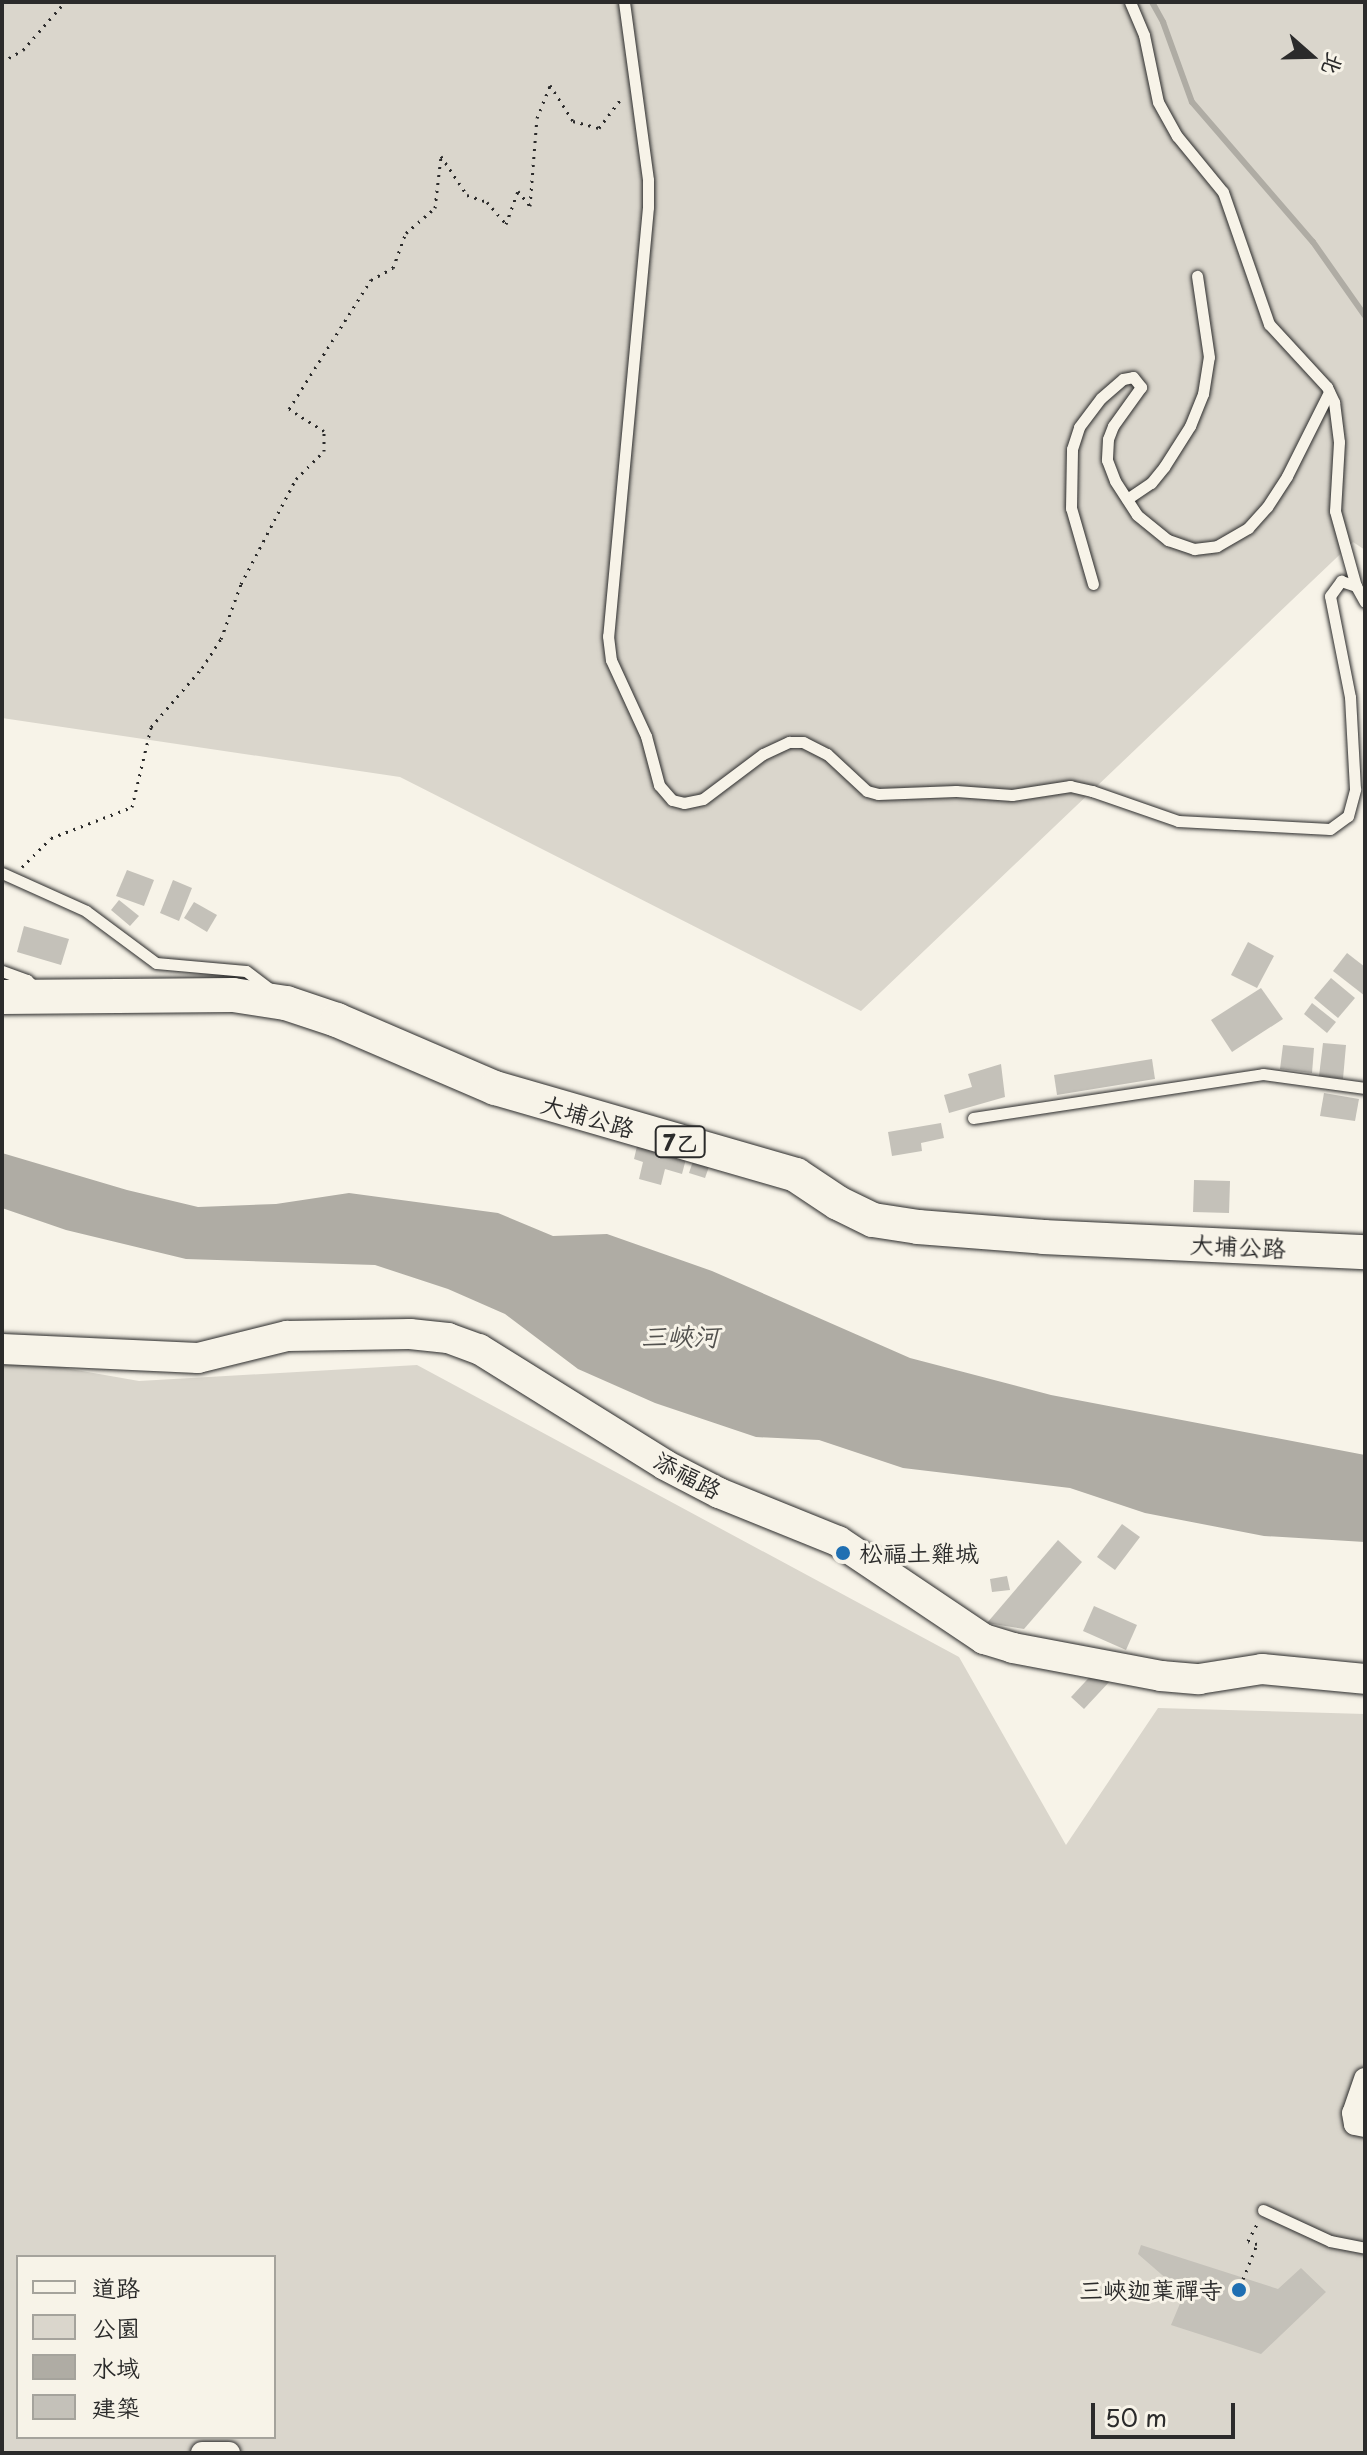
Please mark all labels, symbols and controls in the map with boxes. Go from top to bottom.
north arrow [1271,16,1351,96]
text: 北 [1315,48,1353,80]
street label: 大埔公路 [538,1089,638,1143]
road number: 7乙 [654,1124,706,1160]
street label: 大埔公路 [1189,1229,1287,1263]
water label: 三峽河 [641,1320,719,1352]
street label: 添福路 [649,1445,727,1505]
place label: 松福土雞城 [859,1539,979,1567]
marker: 松福土雞城 [834,1544,852,1562]
legend [16,2255,276,2439]
text: 道路 [92,2269,140,2305]
place label: 三峽迦葉禪寺 [1079,2276,1223,2304]
marker: 三峽迦葉禪寺 [1230,2281,1248,2299]
text: 公園 [92,2309,140,2345]
text: 水域 [92,2349,140,2385]
scale bar [1095,2387,1239,2437]
text: 建築 [92,2389,140,2425]
text: 50 m [1105,2399,1167,2435]

